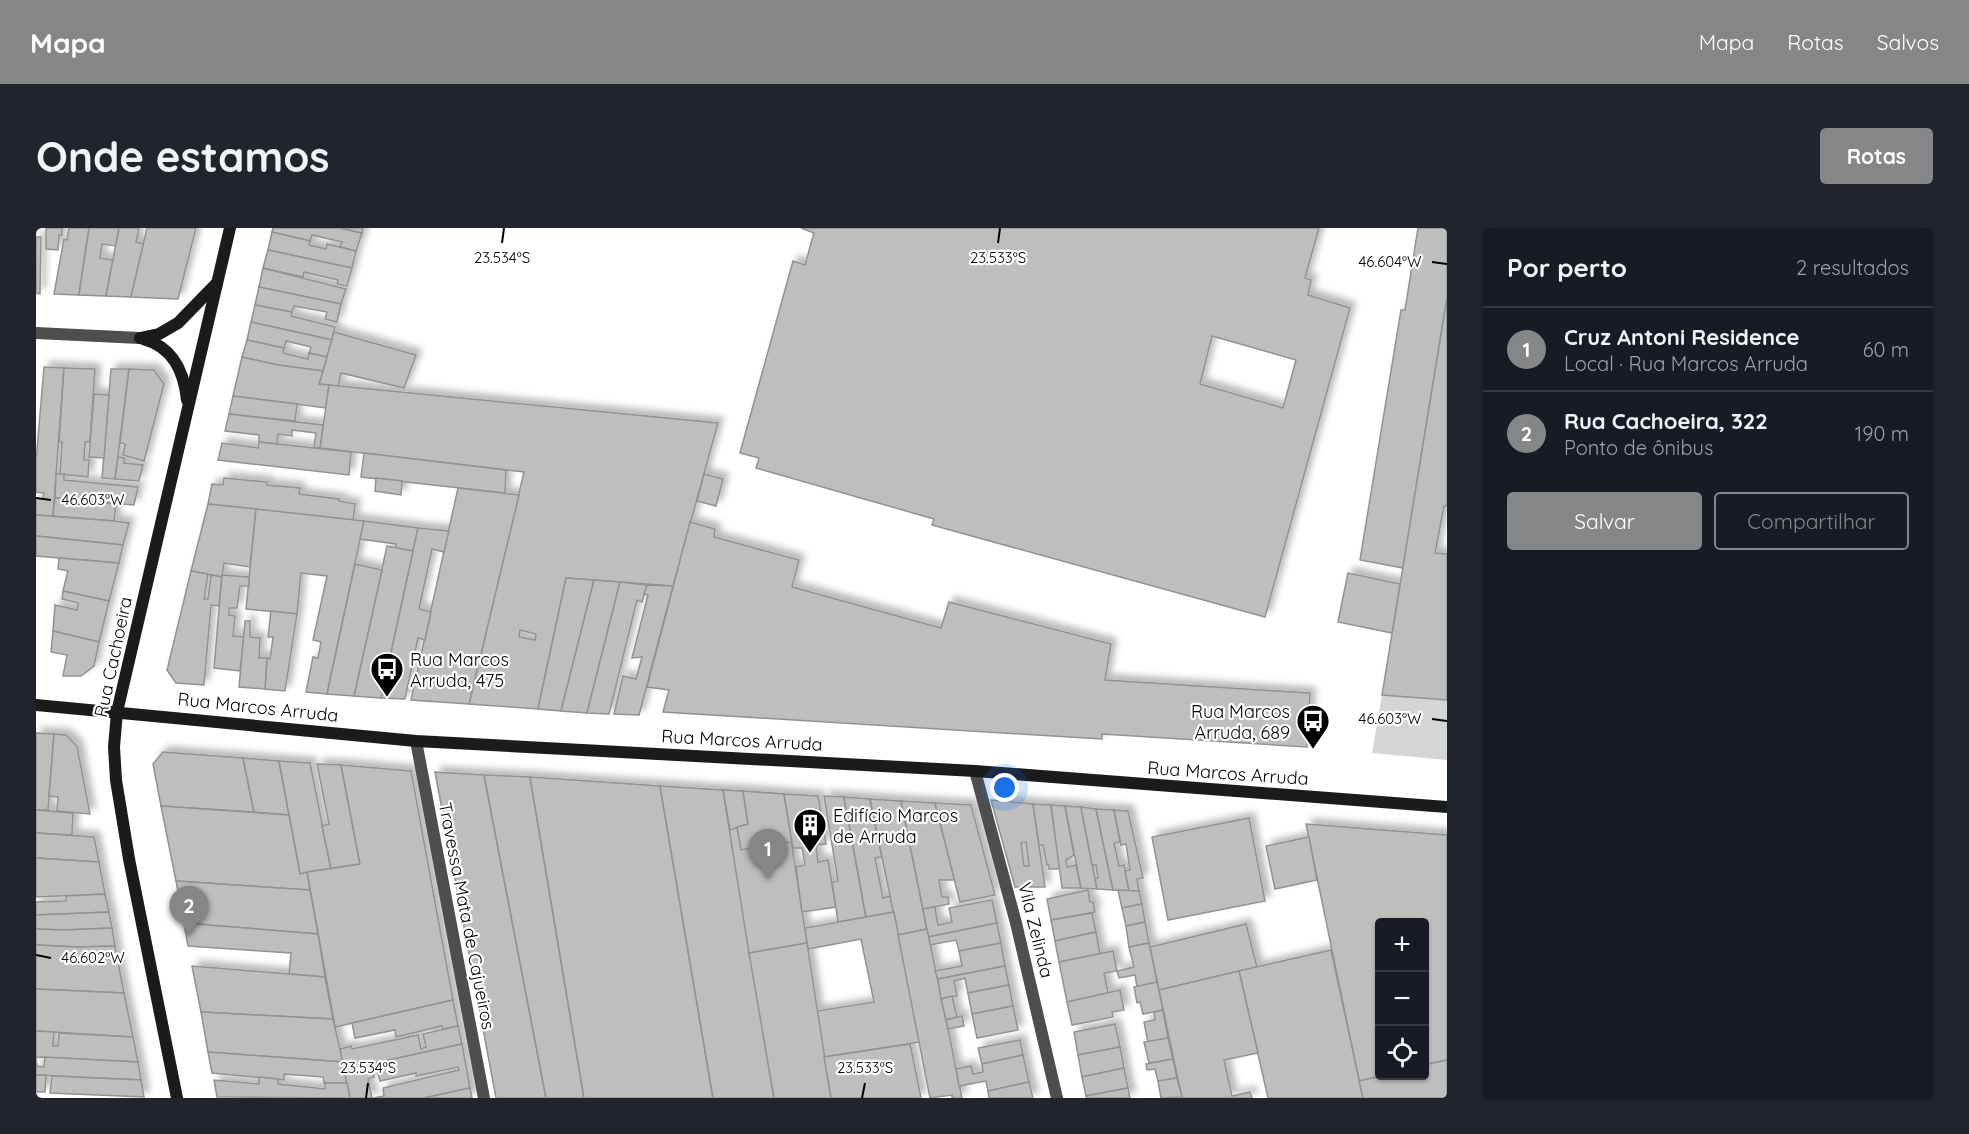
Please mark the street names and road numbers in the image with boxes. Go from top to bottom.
street label: Rua Cachoeira [89,595,137,719]
street label: Rua Marcos Arruda [177,687,339,727]
street label: Rua Marcos Arruda [661,724,823,756]
street label: Rua Marcos Arruda [1147,756,1309,790]
street label: Travessa Mata de Cajueiros [434,800,500,1032]
street label: Vila Zelinda [1013,880,1059,980]

